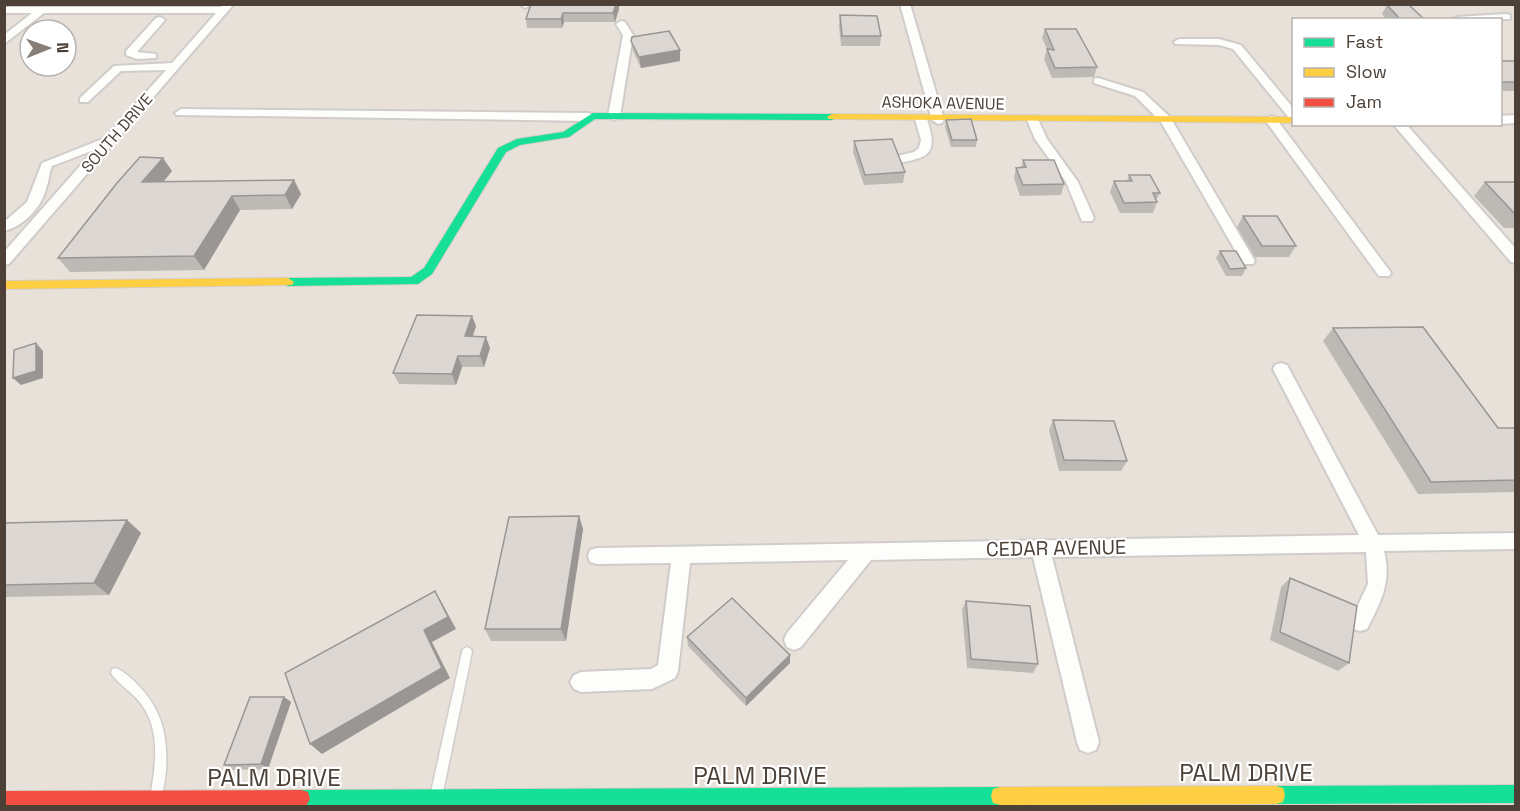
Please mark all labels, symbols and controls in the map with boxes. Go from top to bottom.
north arrow [18,18,78,78]
legend [1292,18,1502,126]
text: Fast [1346,30,1383,53]
text: N [52,42,73,53]
text: Slow [1346,60,1387,83]
street label: SOUTH DRIVE [77,89,157,177]
text: Jam [1346,90,1382,113]
street label: ASHOKA AVENUE [881,91,1005,115]
street label: CEDAR AVENUE [986,534,1126,562]
street label: PALM DRIVE [1179,757,1313,788]
street label: PALM DRIVE [693,760,827,791]
street label: PALM DRIVE [207,762,341,793]

